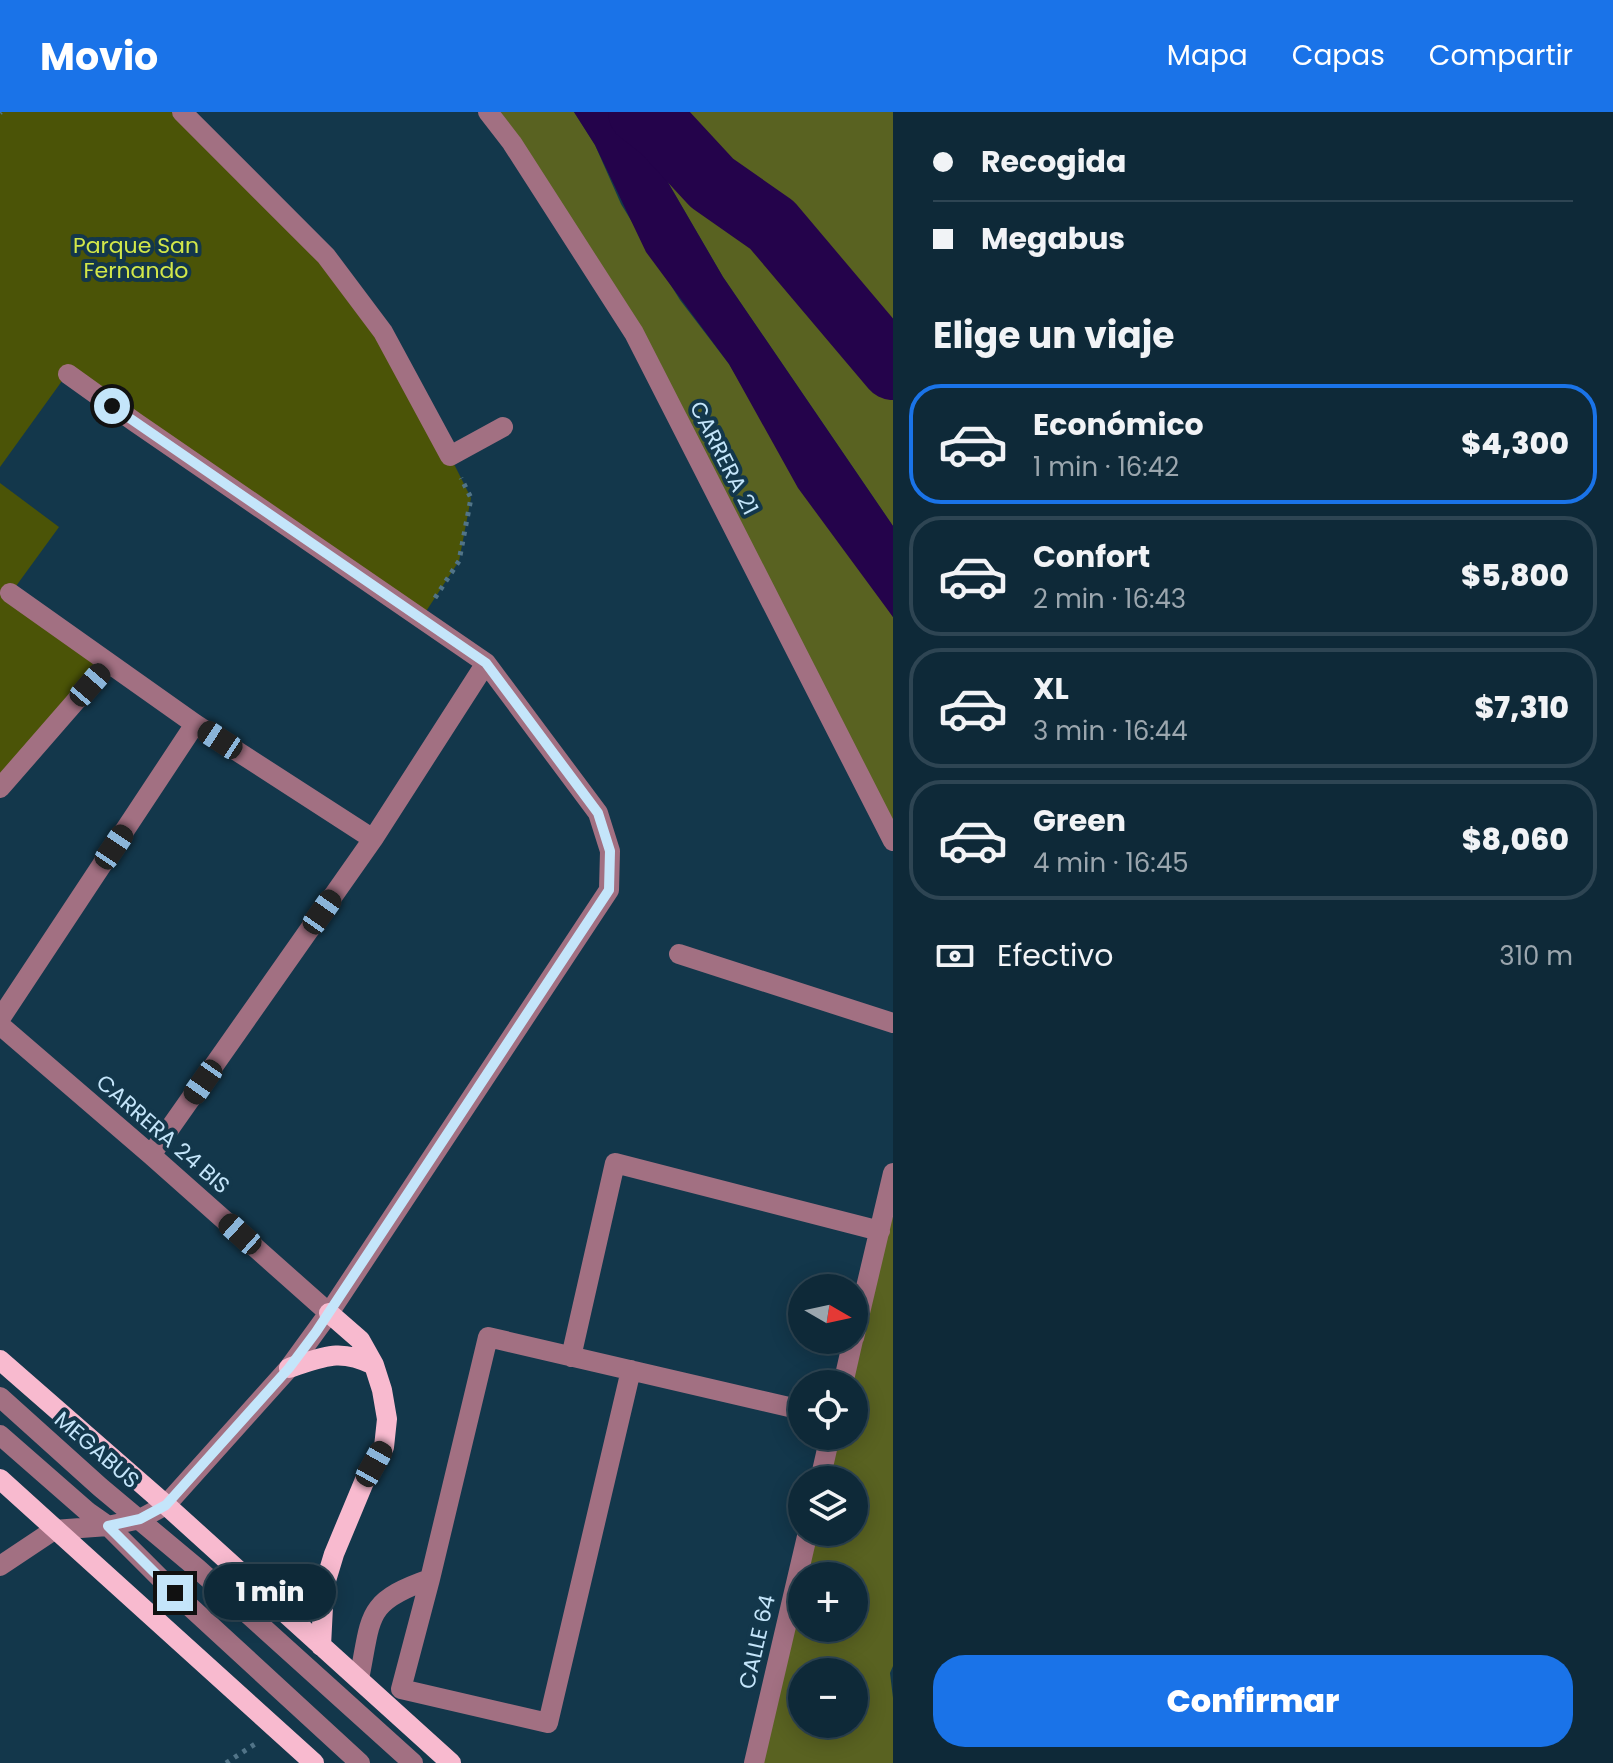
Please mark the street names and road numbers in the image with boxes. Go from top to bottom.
street label: CARRERA 21 [682,396,766,520]
street label: CARRERA 24 BIS [89,1067,237,1201]
street label: MEGABUS [48,1404,146,1496]
street label: CALLE 64 [731,1592,783,1692]

